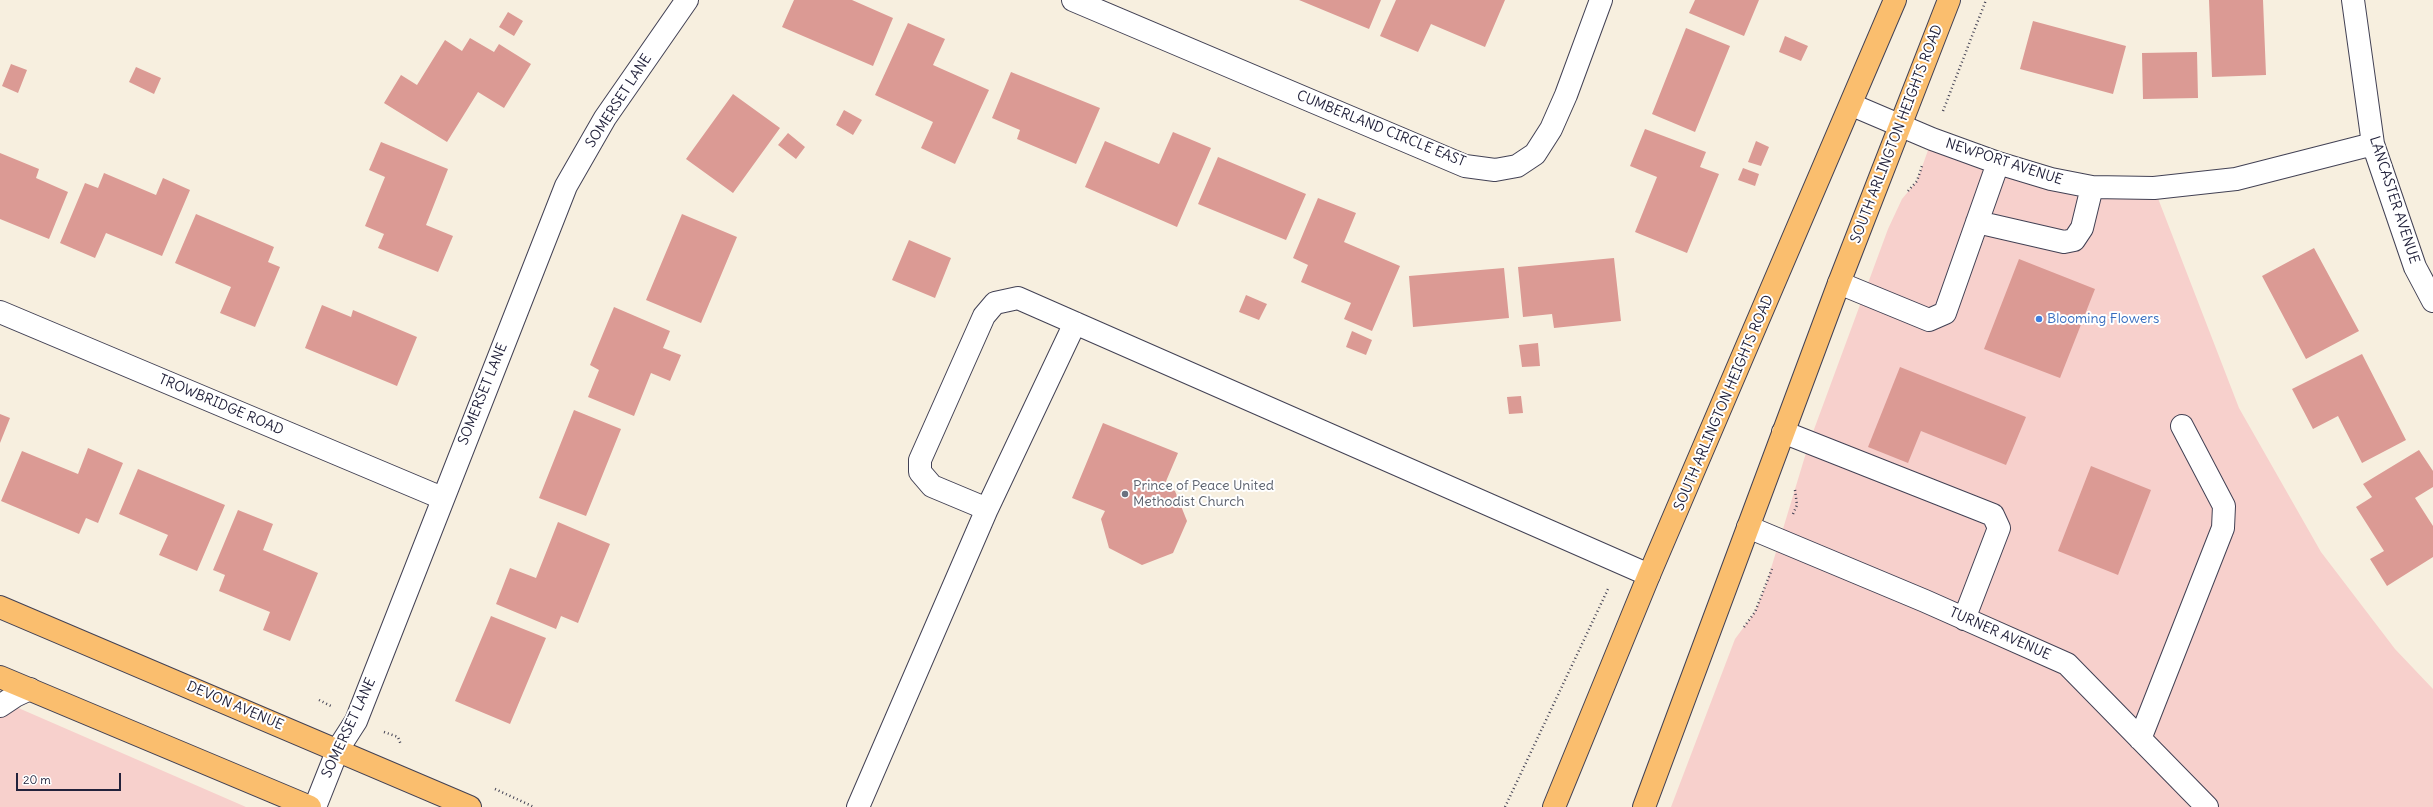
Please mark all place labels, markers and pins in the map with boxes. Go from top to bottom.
place label: Blooming Flowers [2047,311,2159,327]
marker: Blooming Flowers [2034,314,2044,324]
place label: Prince of Peace United Methodist Church [1133,478,1274,510]
marker: Prince of Peace United Methodist Church [1120,489,1130,499]

